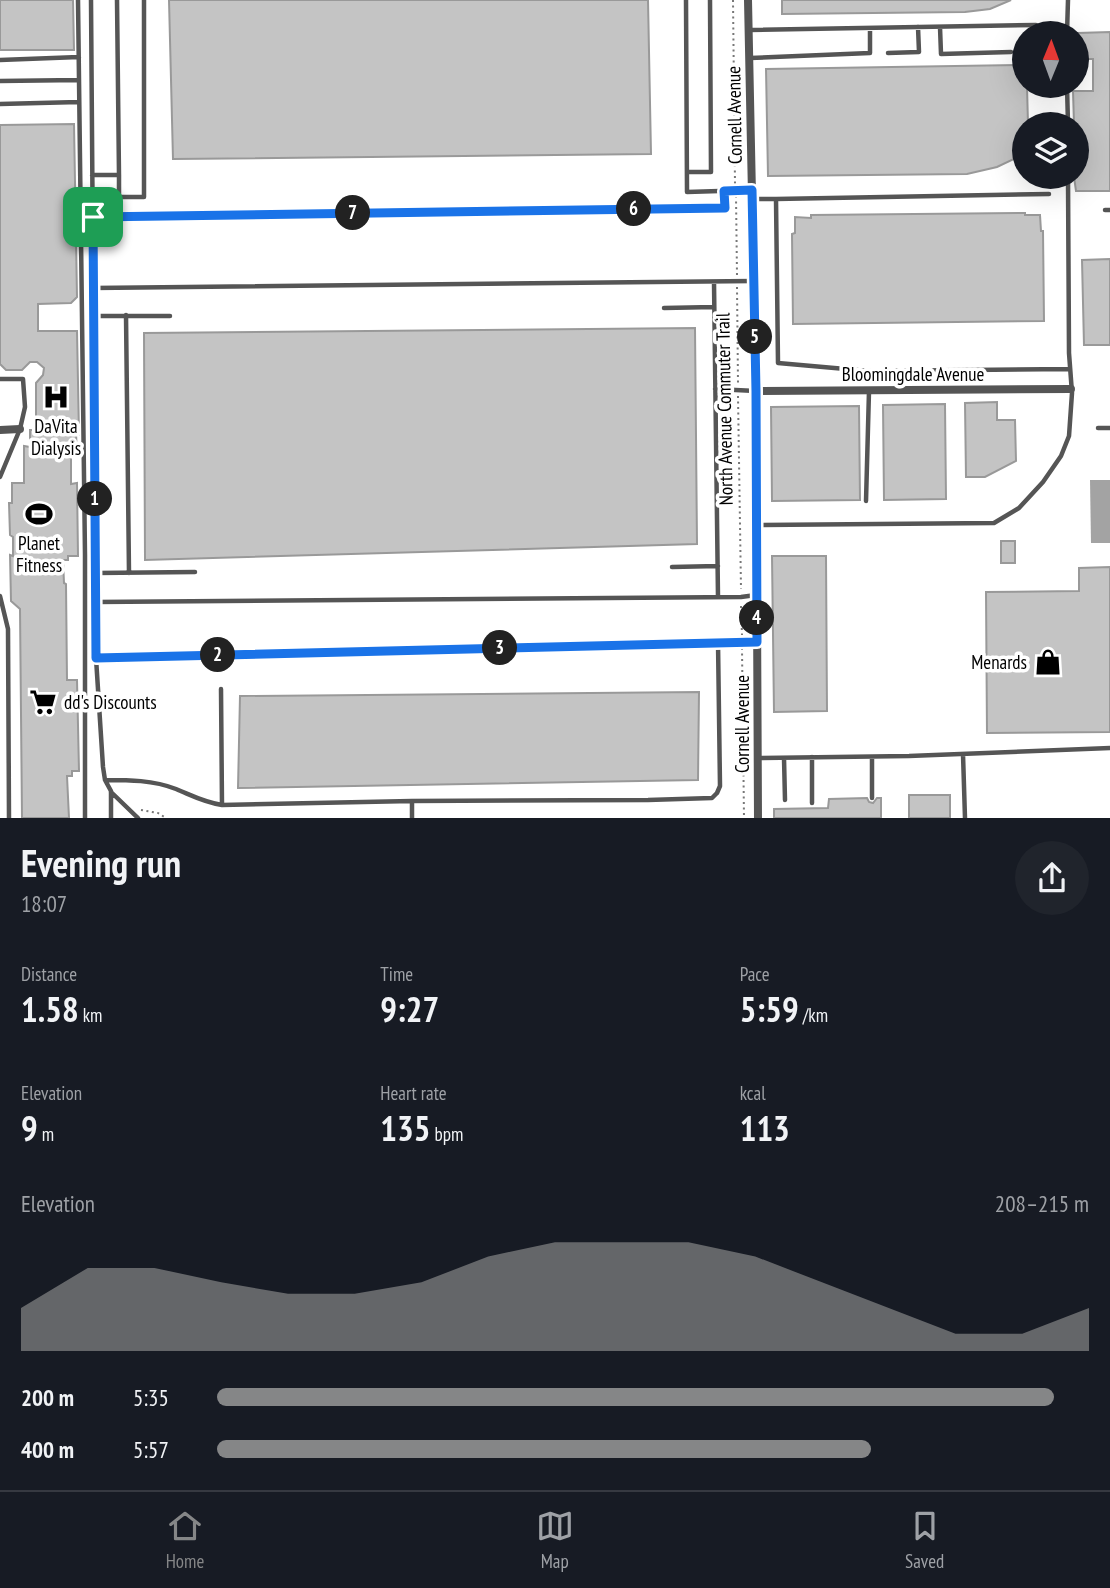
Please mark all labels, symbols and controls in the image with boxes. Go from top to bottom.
north arrow [1012,21,1088,98]
map controls [1012,21,1089,189]
street label: Cornell Avenue [721,66,747,164]
button: layers [1012,112,1089,189]
pin [63,187,123,247]
pin: 6 [616,192,652,227]
pin: 7 [336,196,370,230]
text: 6 [629,196,638,220]
icon: arrive [74,198,112,236]
text: 7 [348,200,357,224]
street label: North Avenue Commuter Trail [710,312,738,505]
pin: 5 [738,320,772,354]
text: 5 [750,324,759,348]
street label: Bloomingdale Avenue [842,362,984,386]
hospital icon: DaVita Dialysis [41,382,71,412]
place label: DaVita Dialysis [31,414,81,460]
pin: 1 [78,482,112,516]
text: 1 [90,486,99,510]
sports icon: Planet Fitness [24,499,54,529]
place label: Planet Fitness [16,531,62,577]
pin: 4 [740,600,774,636]
text: 4 [752,605,761,629]
pin: 3 [482,630,518,666]
text: 3 [495,635,504,659]
pin: 2 [200,638,235,672]
text: 2 [213,642,222,666]
shop icon: Menards [1033,647,1063,677]
place label: Menards [971,650,1027,674]
street label: Cornell Avenue [730,675,754,773]
supermarket icon: dd's Discounts [28,687,58,717]
place label: dd's Discounts [64,690,157,714]
text: Evening run [21,838,181,887]
button: share [1015,841,1089,915]
text: 18:07 [21,889,67,918]
text: Distance [21,962,77,986]
text: Time [380,962,413,986]
text: Pace [740,962,770,986]
text: 1.58 [21,986,79,1032]
text: 9:27 [380,986,439,1032]
text: 5:59 [740,986,799,1032]
text: km [79,1003,102,1027]
text: /km [799,1003,828,1027]
text: Elevation [21,1081,82,1105]
text: Heart rate [380,1081,447,1105]
text: kcal [740,1081,766,1105]
text: 9 [21,1105,38,1151]
text: 135 [380,1105,431,1151]
text: 113 [740,1105,790,1151]
text: m [38,1122,54,1146]
text: bpm [431,1122,463,1146]
text: Elevation [21,1189,95,1218]
text: 208–215 m [995,1189,1089,1218]
text: 200 m [21,1383,74,1412]
text: 5:35 [133,1383,169,1412]
text: 400 m [21,1435,74,1464]
text: 5:57 [133,1435,169,1464]
tab: Home [166,1507,204,1573]
tab: Map [536,1507,574,1573]
tab: Saved [905,1507,944,1573]

